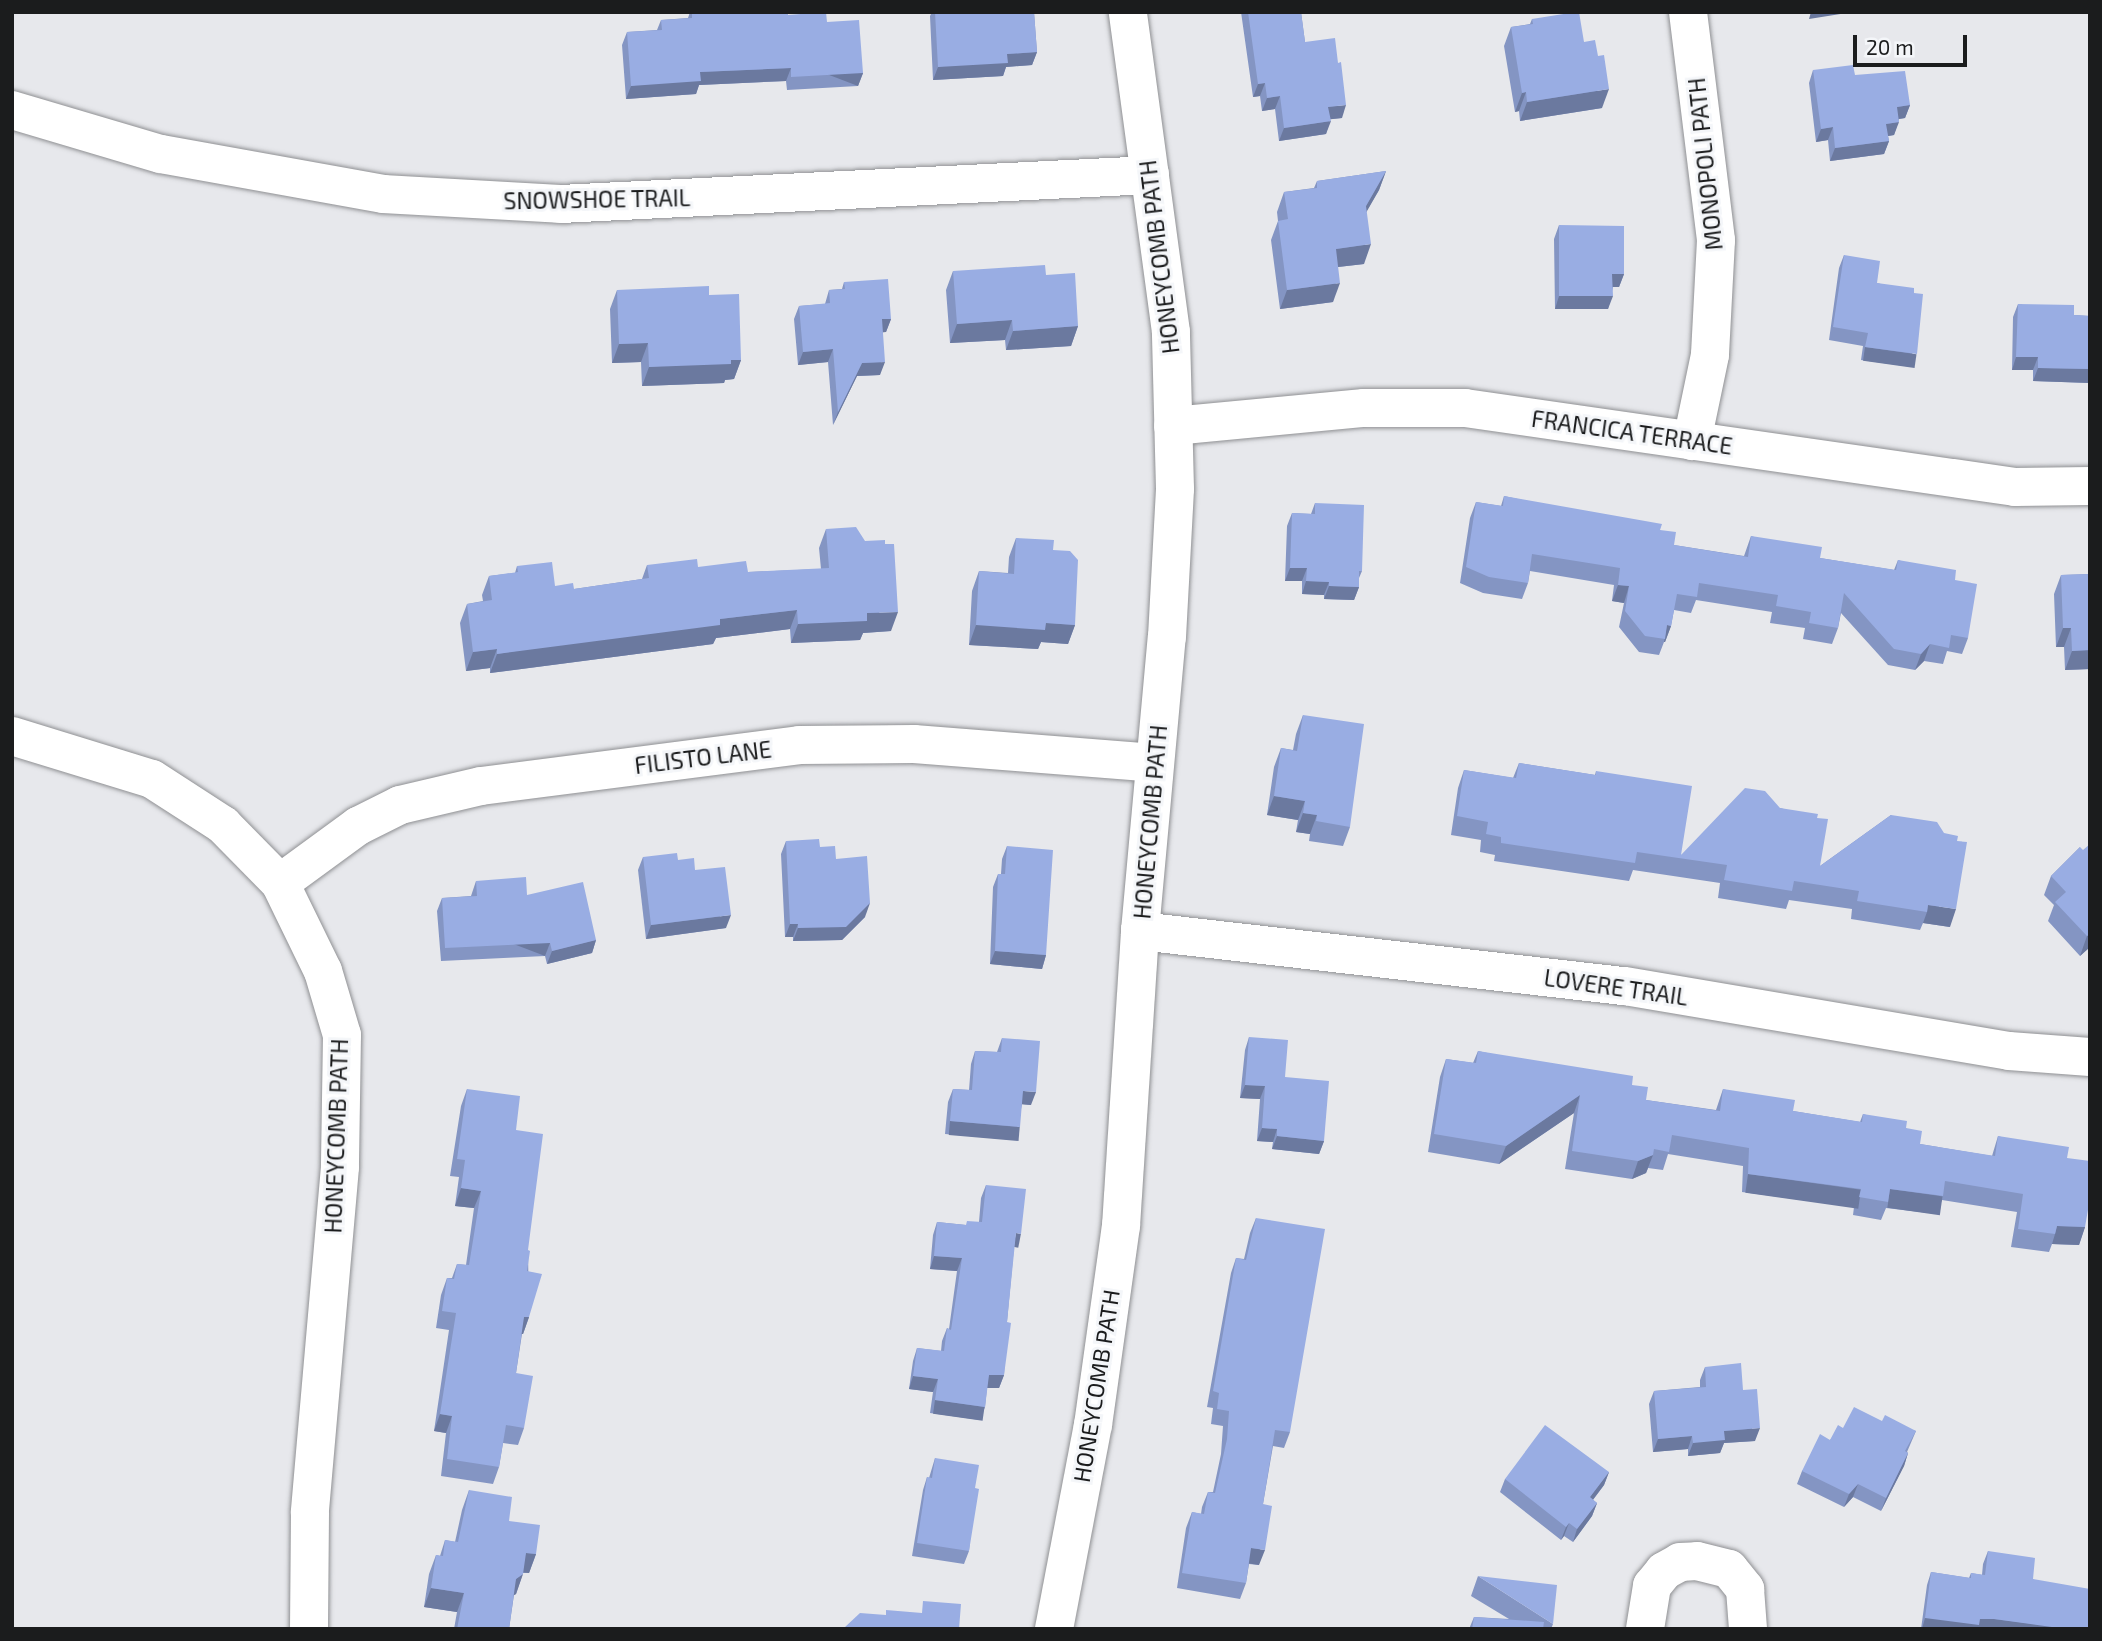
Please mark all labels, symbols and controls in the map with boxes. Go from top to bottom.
scale bar [1857,21,1971,65]
text: 20 m [1866,34,1914,59]
street label: MONOPOLI PATH [1682,76,1728,252]
street label: HONEYCOMB PATH [1133,159,1185,355]
street label: SNOWSHOE TRAIL [503,184,691,214]
street label: FRANCICA TERRACE [1529,404,1735,460]
street label: HONEYCOMB PATH [1128,724,1172,920]
street label: FILISTO LANE [633,735,773,779]
street label: LOVERE TRAIL [1542,963,1690,1011]
street label: HONEYCOMB PATH [319,1038,353,1234]
street label: HONEYCOMB PATH [1067,1288,1125,1484]

